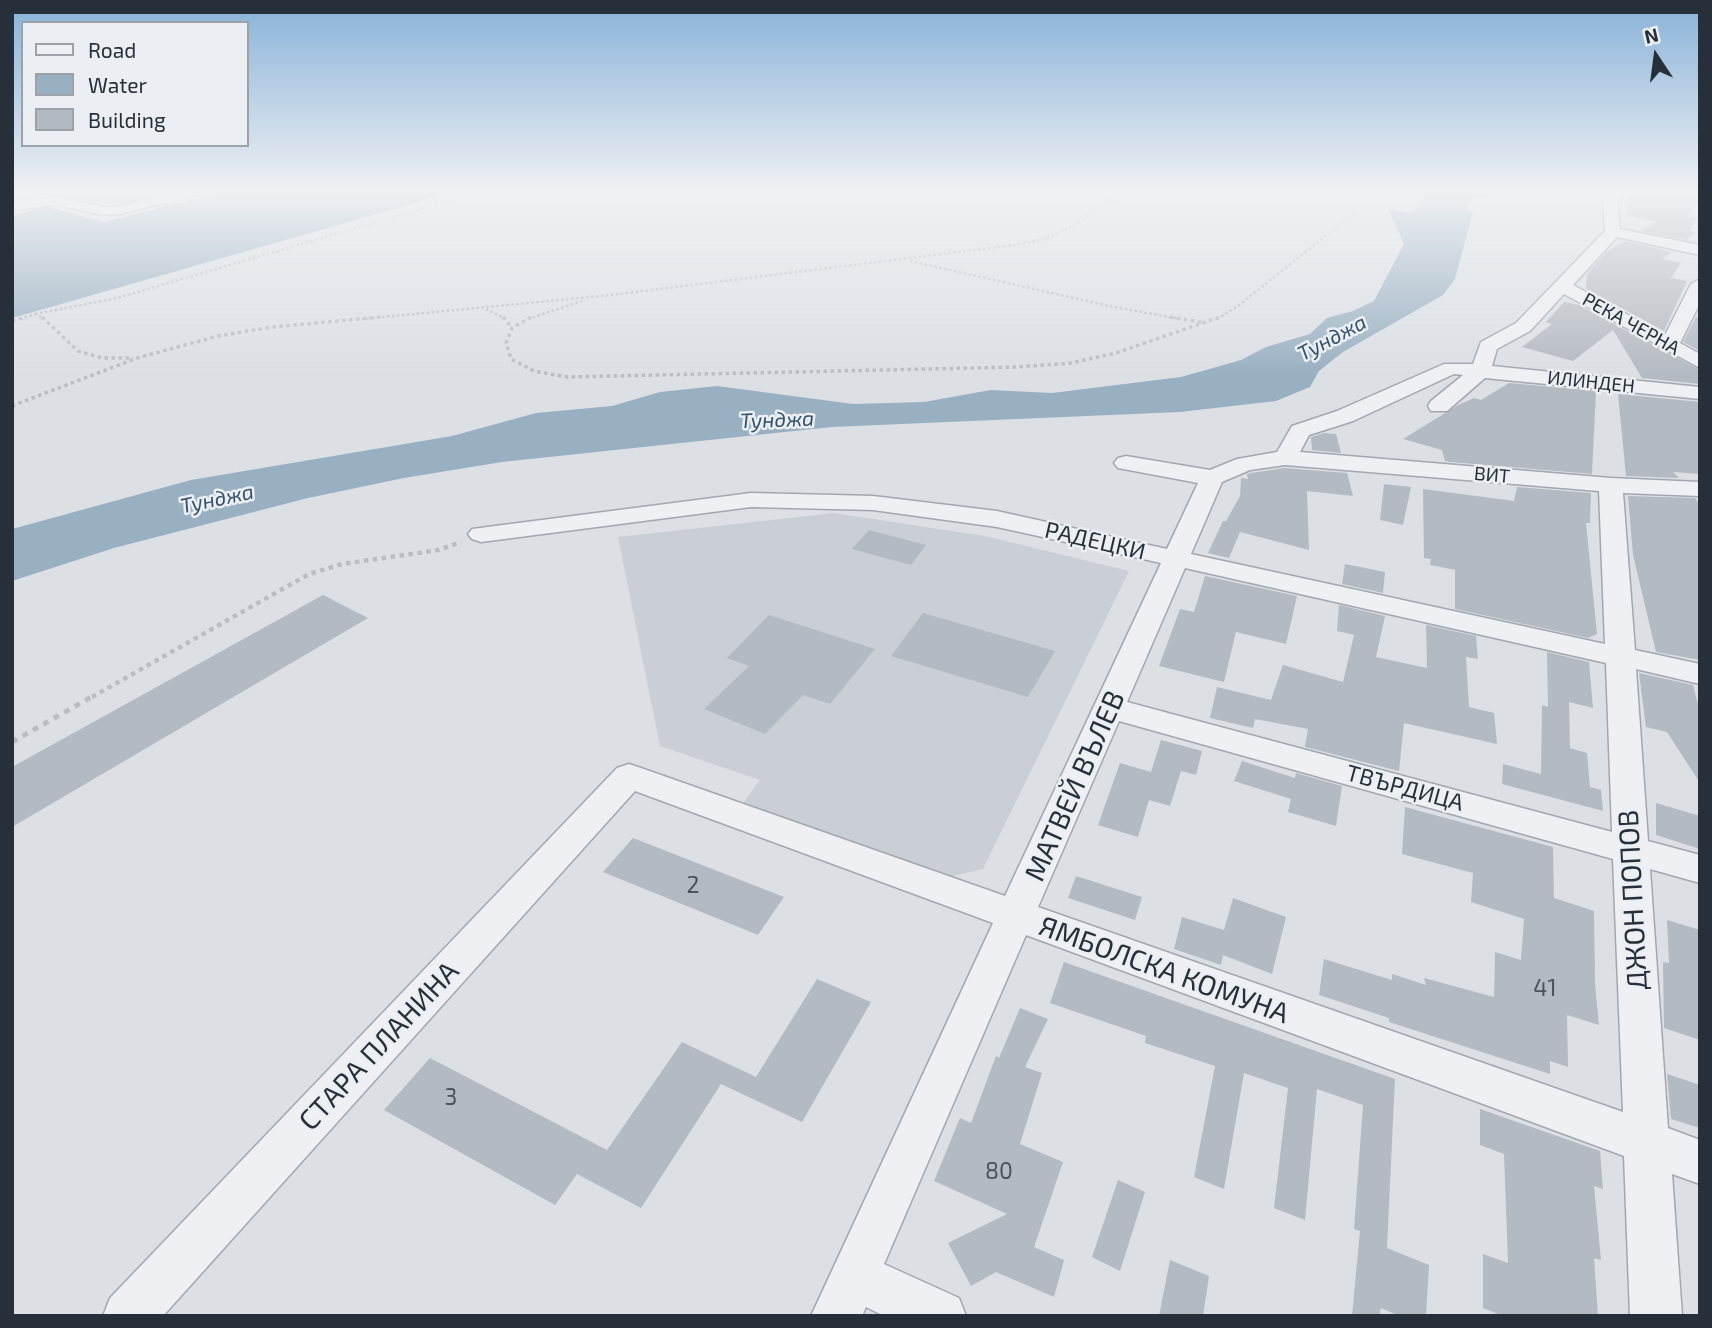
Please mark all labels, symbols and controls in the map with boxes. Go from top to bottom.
legend [21,21,248,147]
north arrow [1621,21,1691,91]
text: N [1642,22,1660,48]
text: Road [88,37,136,62]
text: Water [88,72,147,97]
text: Building [88,107,166,132]
street label: РЕКА ЧЕРНА [1578,288,1684,360]
water label: Тунджа [1293,309,1371,367]
street label: ИЛИНДЕН [1546,366,1636,398]
water label: Тунджа [739,406,815,434]
street label: ВИТ [1473,462,1511,488]
water label: Тунджа [178,479,256,519]
street label: РАДЕЦКИ [1042,516,1148,566]
street label: МАТВЕЙ ВЪЛЕВ [1018,686,1132,886]
street label: ТВЪРДИЦА [1343,759,1467,817]
street label: ДЖОН ПОПОВ [1612,809,1654,991]
house number: 2 [687,871,699,899]
street label: ЯМБОЛСКА КОМУНА [1035,909,1293,1031]
street label: СТАРА ПЛАНИНА [292,955,466,1137]
house number: 41 [1533,974,1557,1002]
house number: 3 [445,1083,457,1111]
house number: 80 [985,1157,1013,1185]

